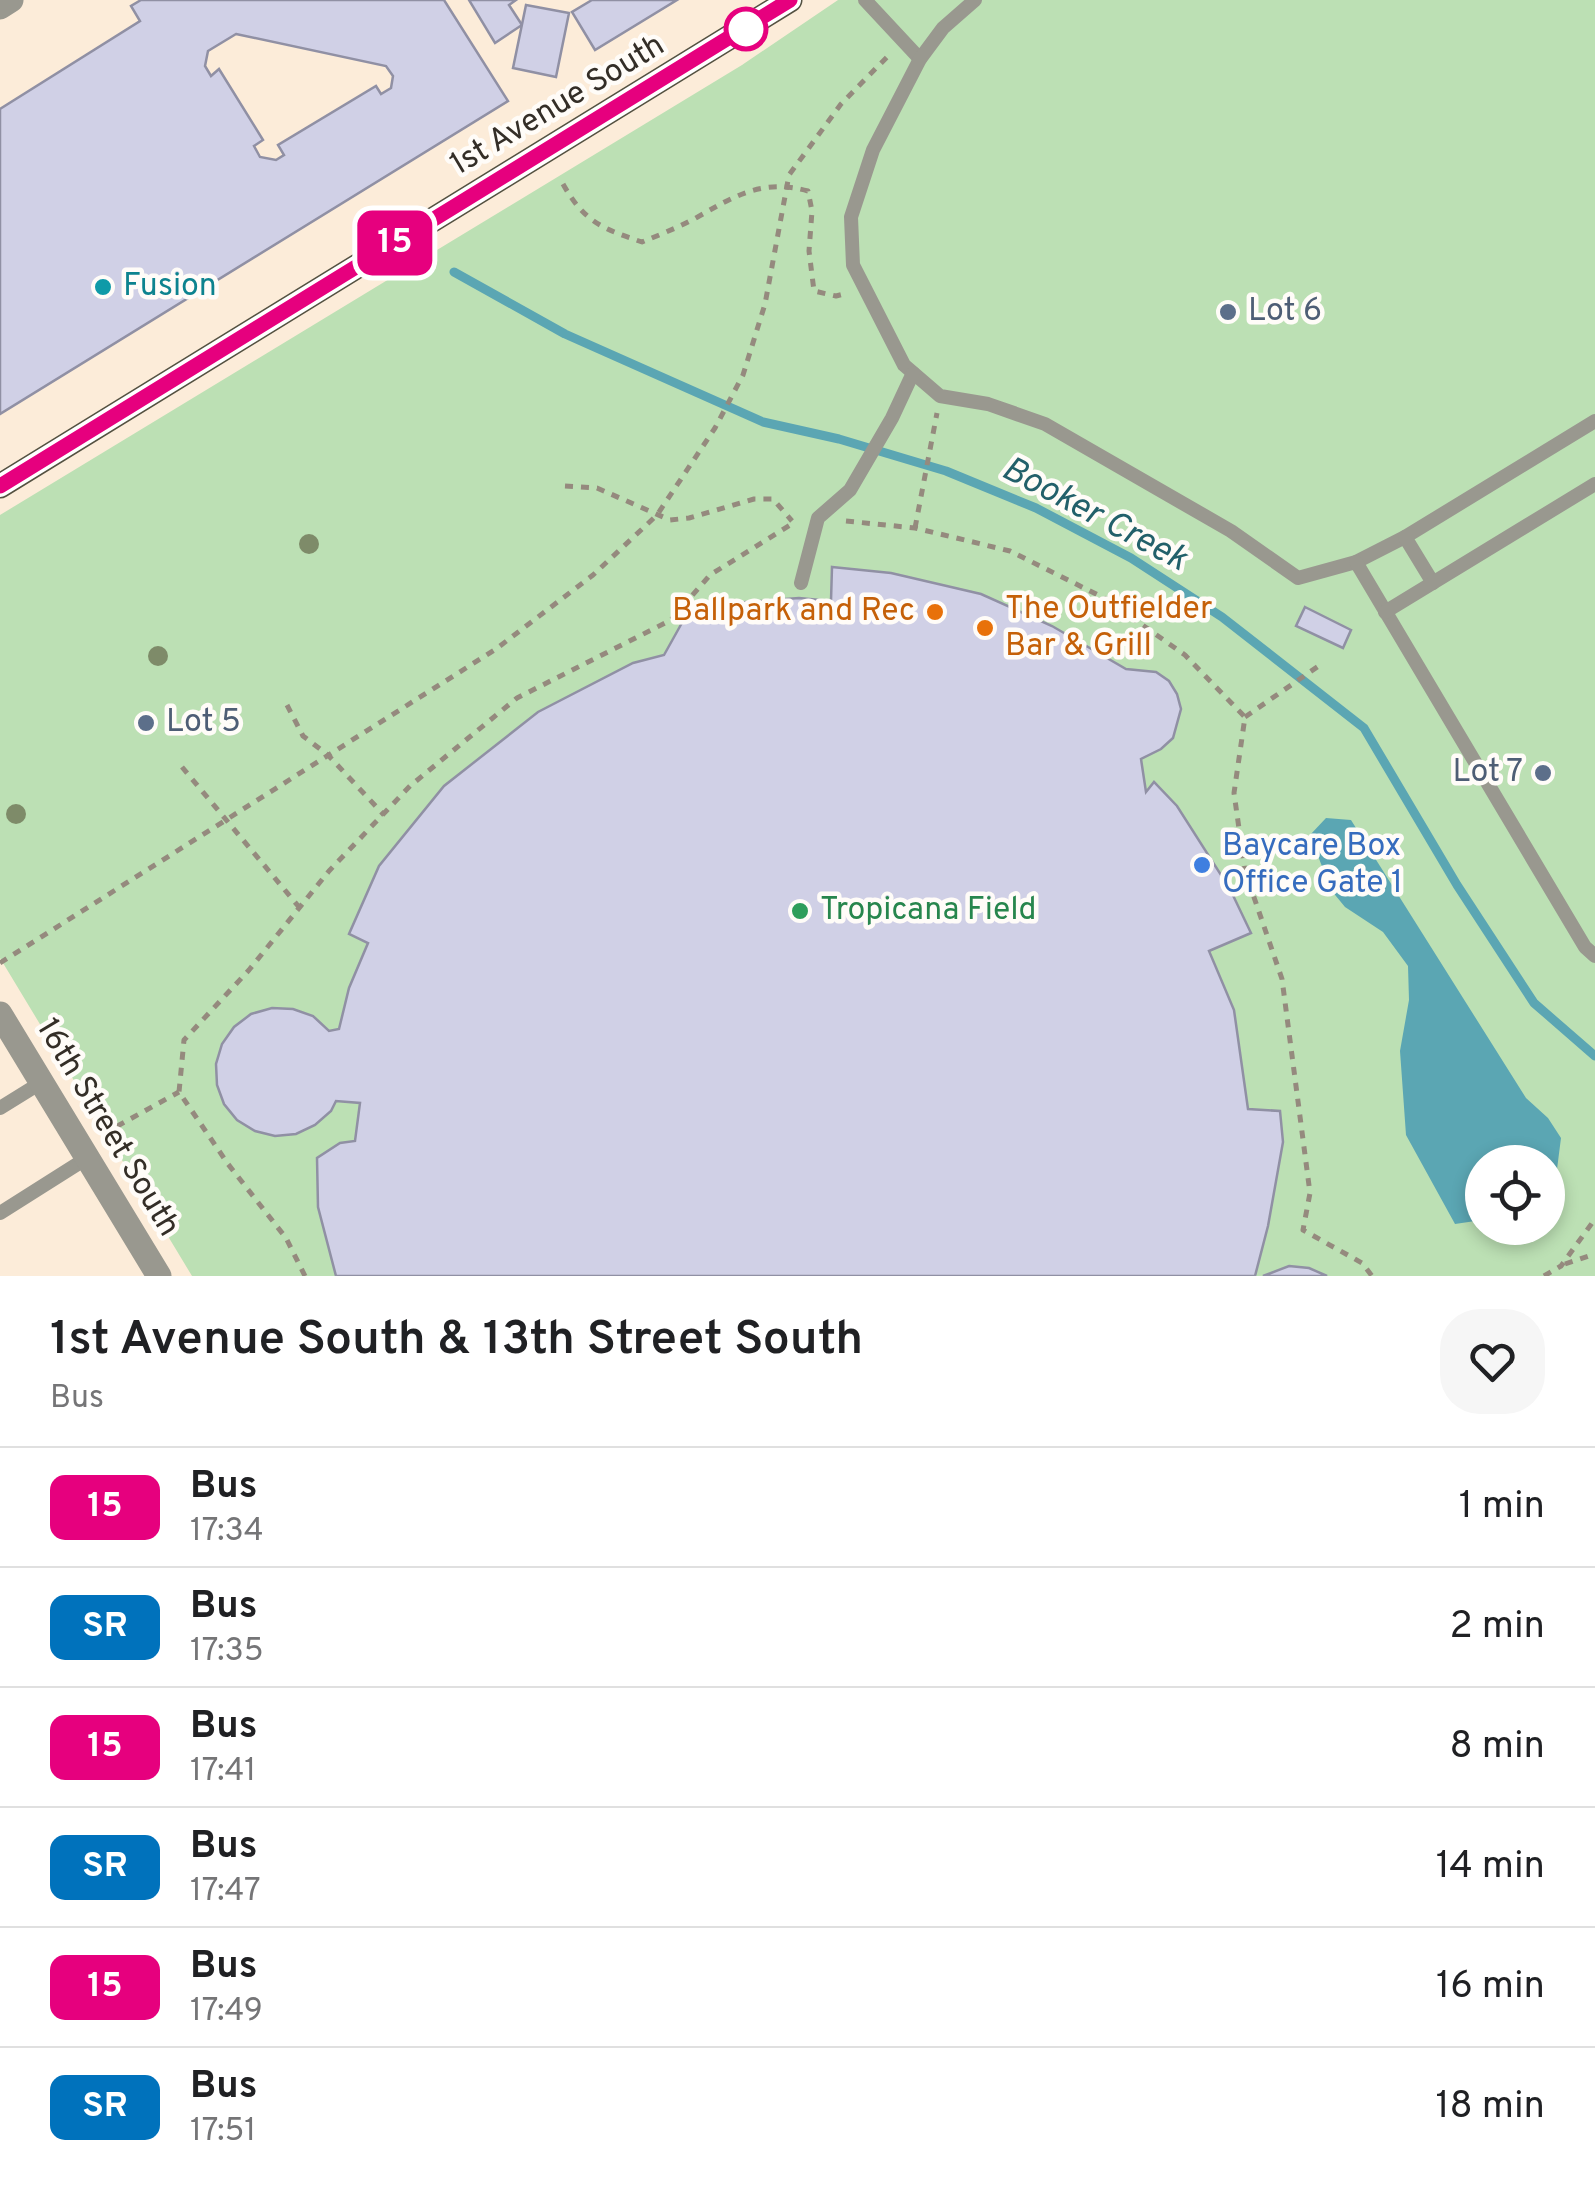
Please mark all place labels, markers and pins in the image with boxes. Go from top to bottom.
unlabelled marker [725,8,767,50]
place label: Fusion [123,267,217,307]
marker: Fusion [92,276,114,298]
place label: Lot 6 [1248,292,1322,332]
marker: Lot 6 [1217,301,1239,323]
place label: The Outfielder Bar & Grill [1005,590,1212,667]
place label: Ballpark and Rec [672,592,915,632]
marker: Ballpark and Rec [924,601,946,623]
marker: The Outfielder Bar & Grill [974,617,996,639]
place label: Lot 5 [166,703,241,743]
marker: Lot 5 [135,712,157,734]
place label: Lot 7 [1453,753,1523,793]
marker: Lot 7 [1532,762,1554,784]
place label: Baycare Box Office Gate 1 [1222,827,1403,904]
marker: Baycare Box Office Gate 1 [1191,854,1213,876]
place label: Tropicana Field [820,891,1037,931]
marker: Tropicana Field [789,900,811,922]

